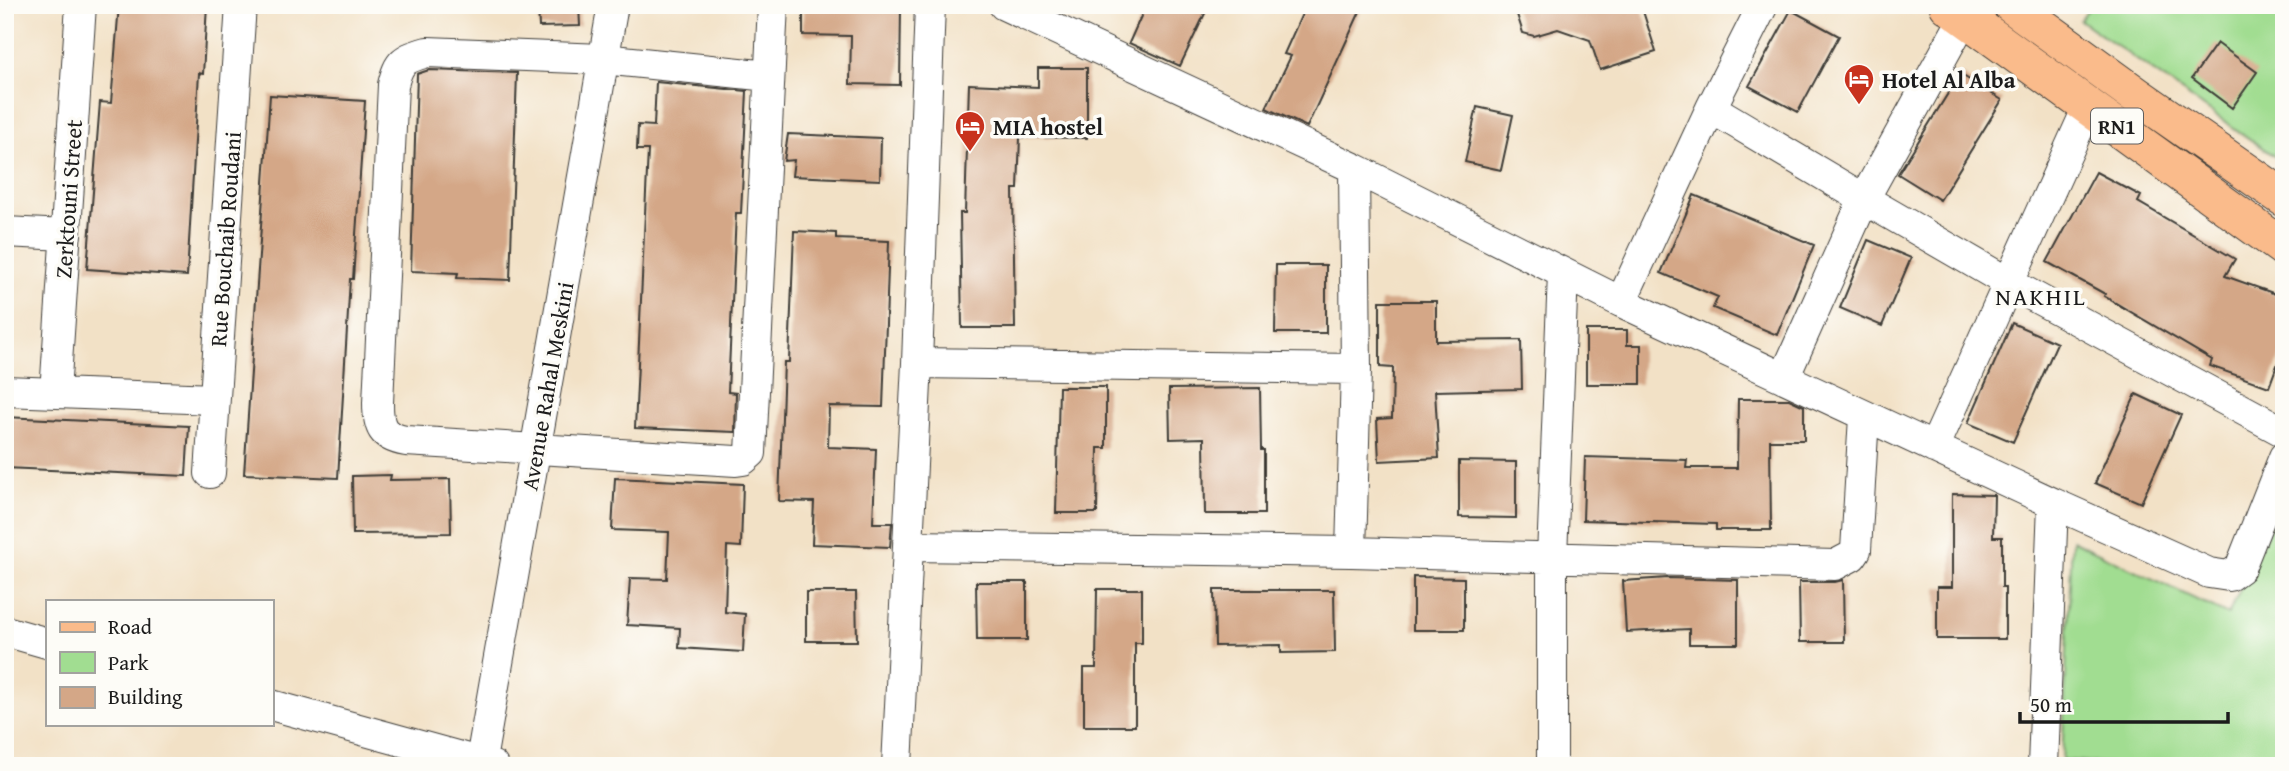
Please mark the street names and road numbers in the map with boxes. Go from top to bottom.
road number: RN1 [2091,108,2143,144]
street label: Zerktouni Street [46,119,90,279]
street label: Rue Bouchaib Roudani [201,130,249,348]
street label: Avenue Rahal Meskini [512,279,582,493]

